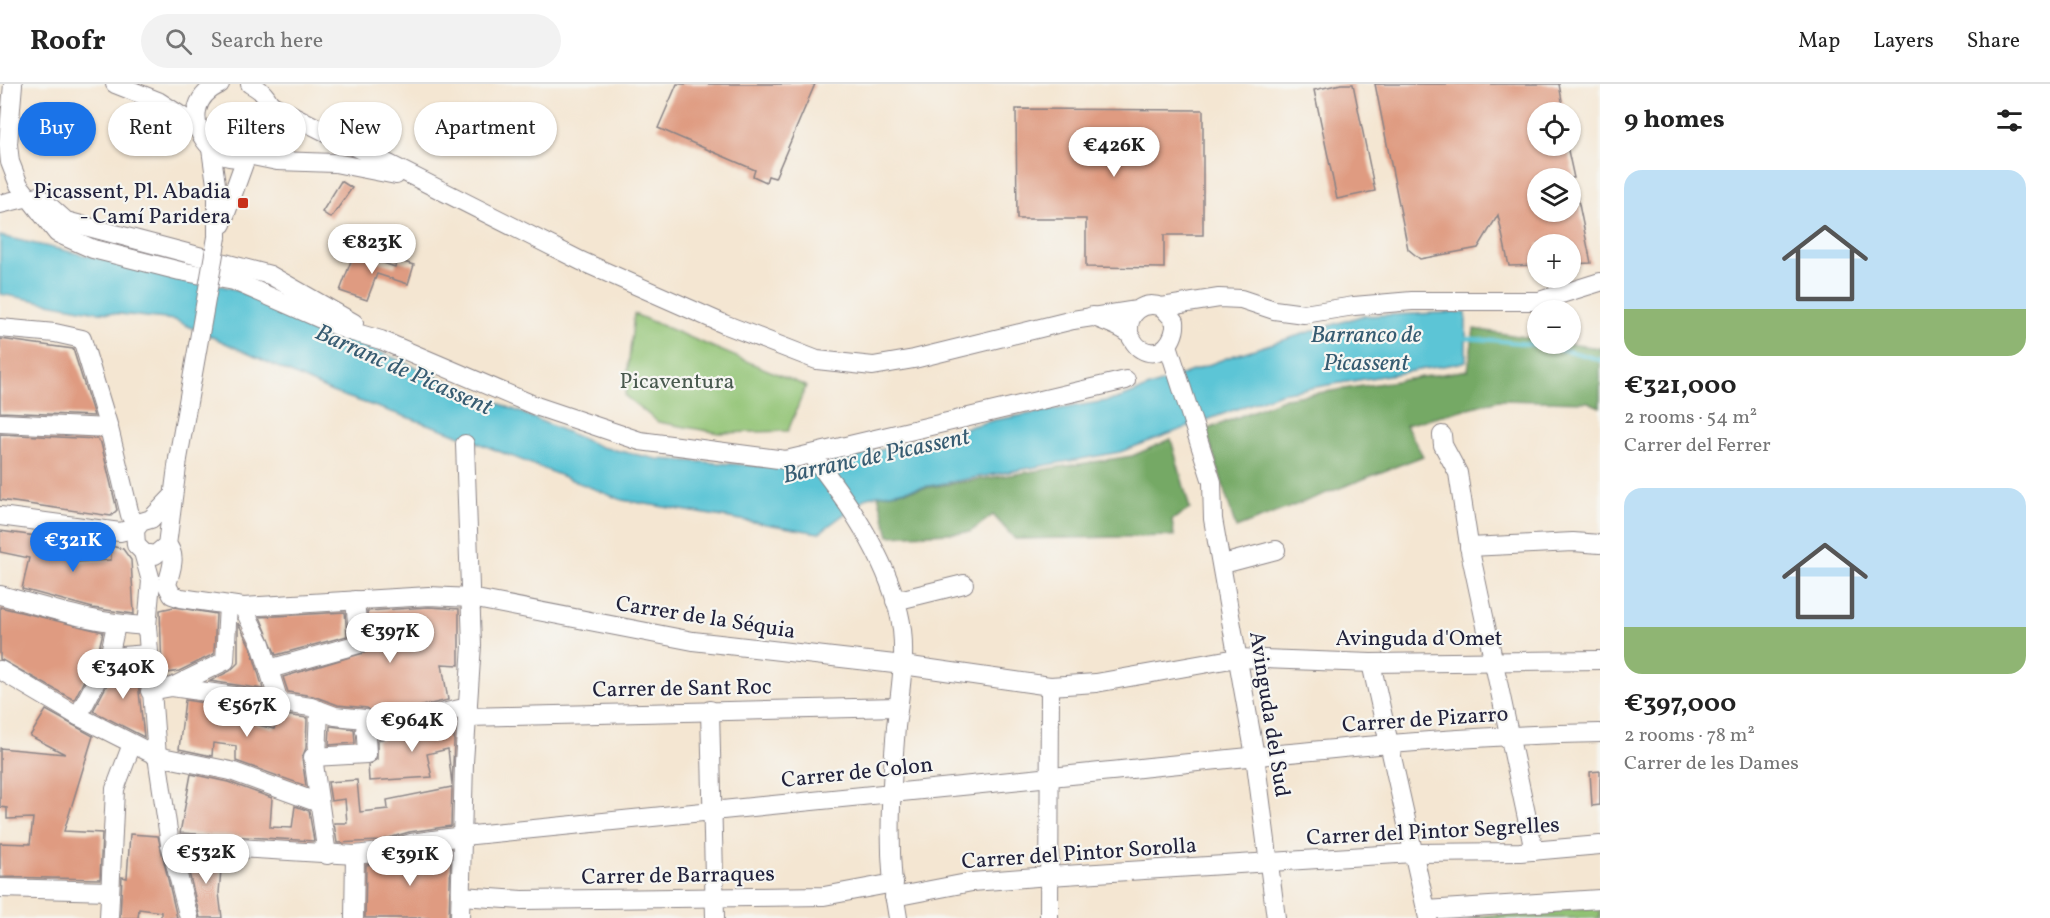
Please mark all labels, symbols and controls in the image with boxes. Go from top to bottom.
search box [141,14,561,68]
text: Roofr [30,22,105,61]
icon: search [162,25,195,58]
text: Search here [210,26,323,57]
text: Map [1798,27,1840,56]
text: Layers [1873,27,1934,56]
text: Share [1967,27,2020,56]
chip: Buy [18,102,96,156]
chip: Rent [108,102,193,156]
chip: Filters [205,102,306,156]
chip: New [318,102,402,156]
chip: Apartment [414,102,557,156]
map controls [1527,102,1581,354]
button: locate [1527,102,1581,156]
text: 9 homes [1624,102,1725,138]
icon: filters [1993,104,2026,137]
pin: €426K [1072,127,1156,178]
text: €426K [1083,132,1145,160]
button: layers [1527,168,1581,222]
place label: Picassent, Pl. Abadia - Camí Paridera [33,177,231,233]
marker: Picassent, Pl. Abadia - Camí Paridera [236,196,250,210]
icon: home [1771,209,1879,317]
pin: €823K [330,224,414,275]
text: €823K [342,229,402,257]
button: + [1527,234,1581,288]
button: − [1527,300,1581,354]
water label: Barranc de Picassent [309,317,498,426]
water label: Barranco de Picassent [1310,319,1422,381]
park label: Picaventura [620,367,734,398]
text: €321,000 [1624,368,1736,404]
text: 2 rooms · 54 m² [1624,404,1757,432]
water label: Barranc de Picassent [780,420,974,493]
text: Carrer del Ferrer [1624,432,1771,460]
pin: €321K [31,522,115,573]
text: €321K [44,527,102,555]
icon: home [1771,527,1879,635]
street label: Carrer de la Séquia [614,589,798,648]
pin: €397K [348,613,432,664]
text: €397K [360,618,420,646]
street label: Avinguda d'Omet [1335,624,1503,655]
street label: Avinguda del Sud [1240,629,1297,800]
pin: €340K [81,649,165,700]
text: €340K [91,654,155,682]
street label: Carrer de Sant Roc [592,672,772,707]
text: €397,000 [1624,686,1736,722]
pin: €567K [205,687,289,738]
text: €567K [217,692,277,720]
street label: Carrer de Pizarro [1341,699,1509,742]
pin: €964K [370,702,454,753]
text: €964K [380,707,444,735]
text: 2 rooms · 78 m² [1624,722,1755,750]
street label: Carrer de Colon [780,750,935,797]
text: Carrer de les Dames [1624,750,1799,778]
street label: Carrer del Pintor Segrelles [1306,810,1560,855]
street label: Carrer del Pintor Sorolla [961,831,1198,878]
pin: €532K [164,834,248,885]
pin: €391K [368,836,452,887]
text: €532K [176,839,236,867]
text: €391K [381,841,439,869]
street label: Carrer de Barraques [581,859,775,894]

